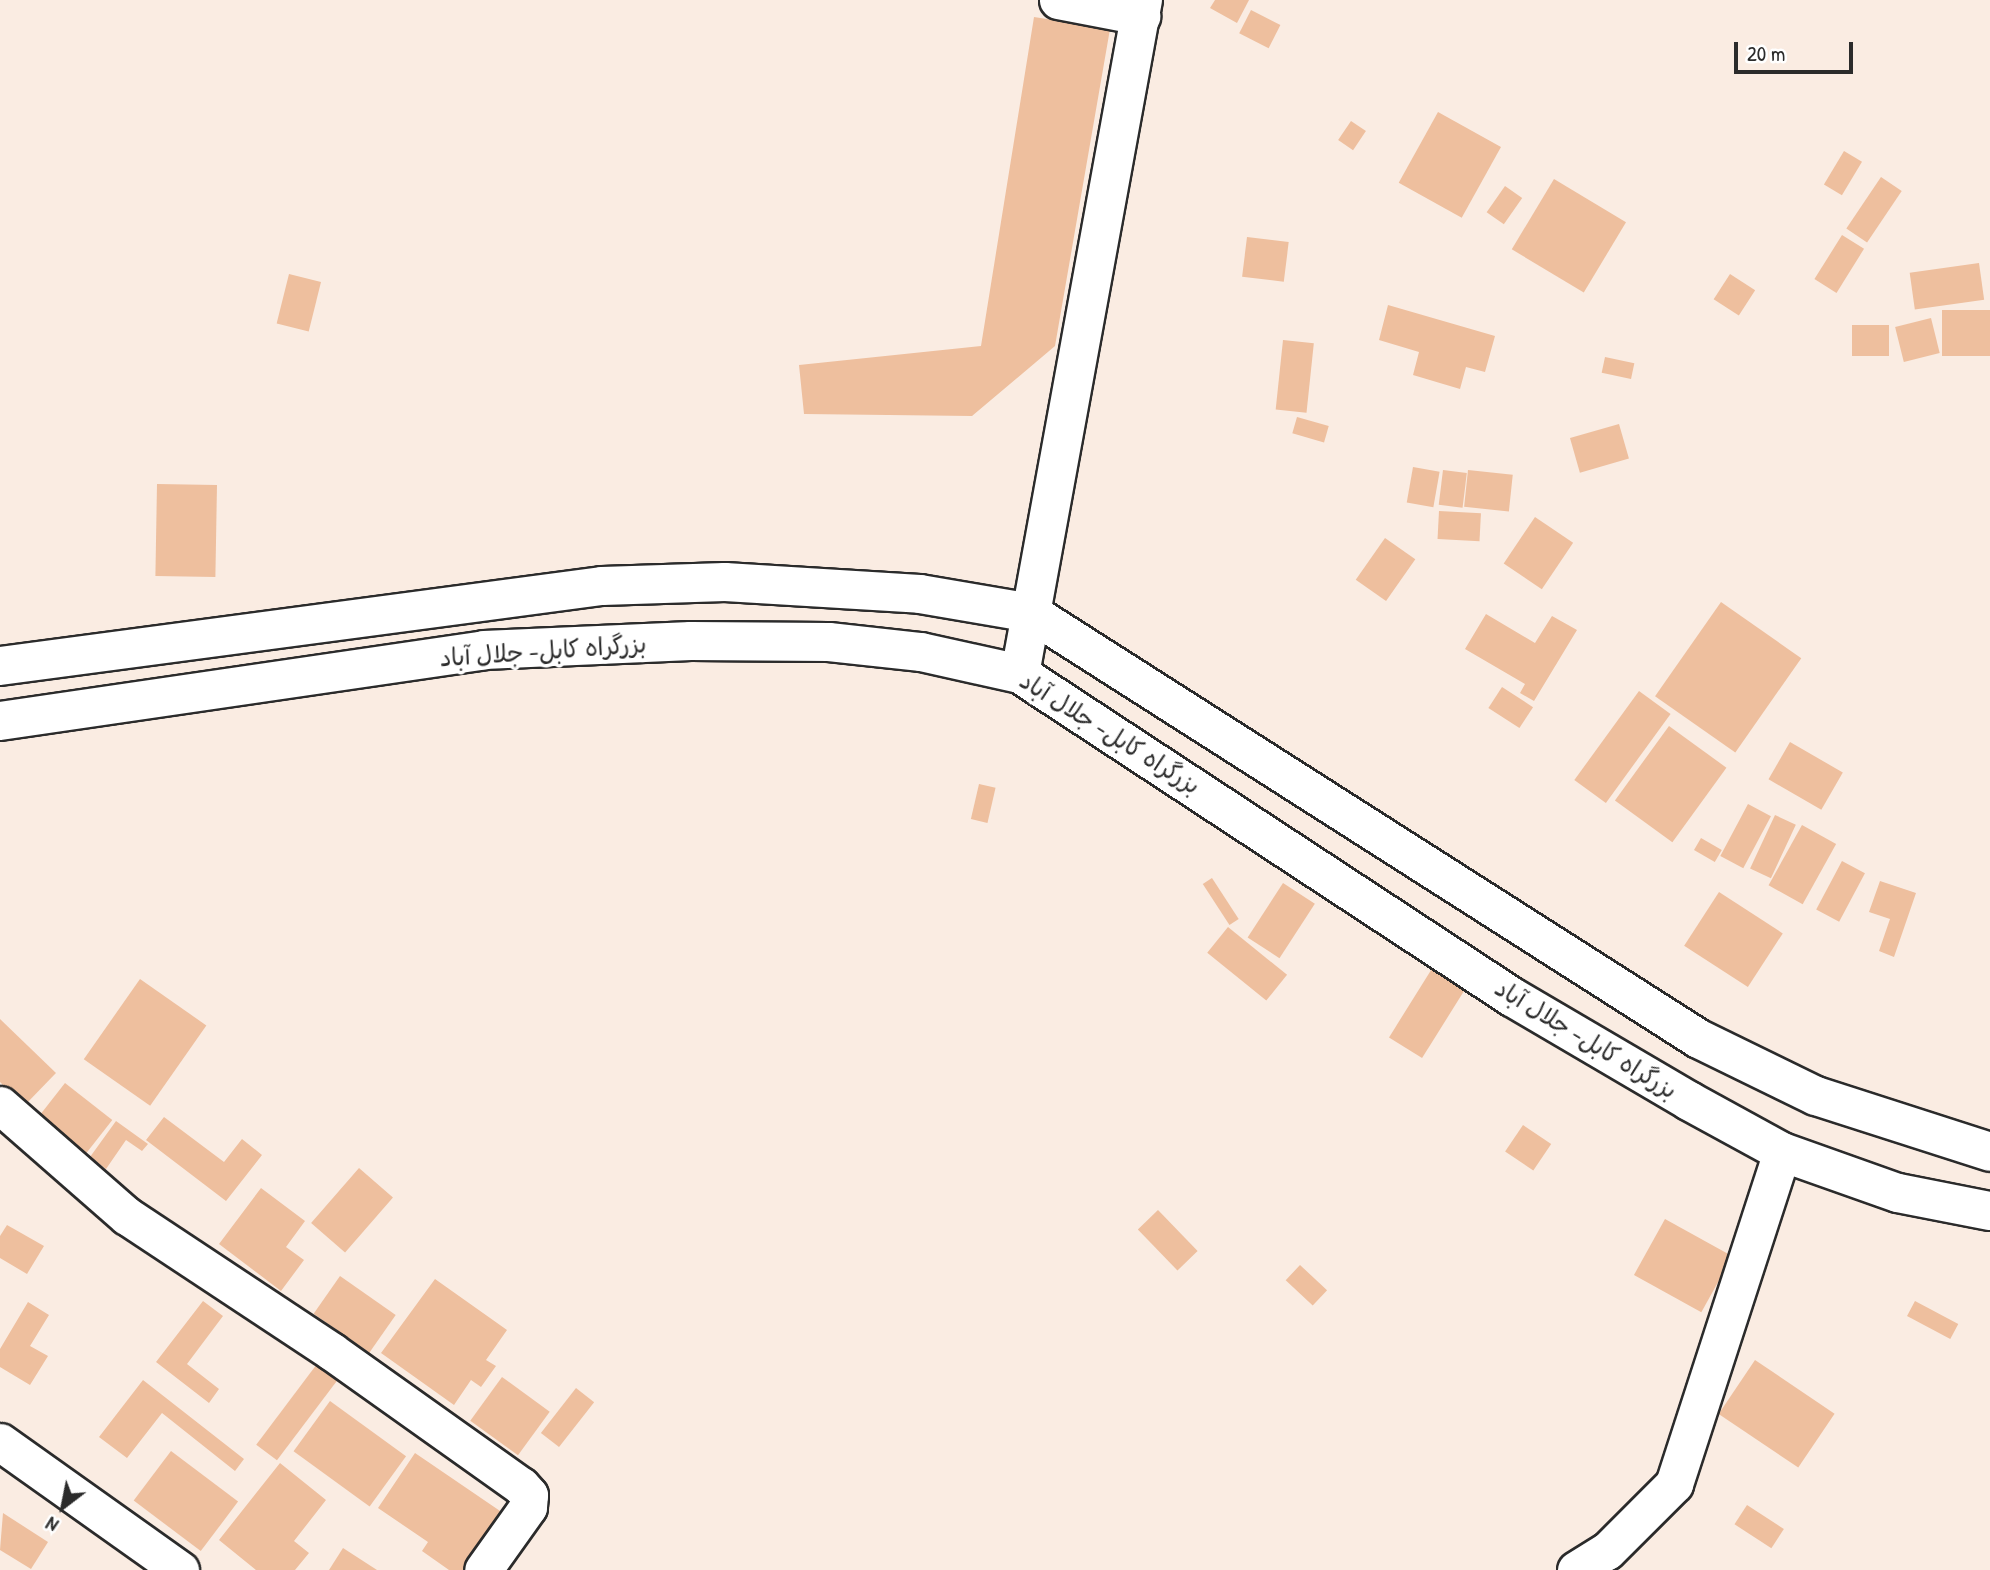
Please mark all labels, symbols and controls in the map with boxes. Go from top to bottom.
scale bar [1738,28,1857,72]
text: 20 m [1747,39,1785,68]
street label: بزرگراه کابل- جلال آباد [439,629,647,673]
street label: بزرگراه کابل- جلال آباد [1015,666,1205,800]
street label: بزرگراه کابل- جلال آباد [1490,973,1682,1105]
north arrow [28,1472,98,1542]
text: N [41,1511,63,1539]

